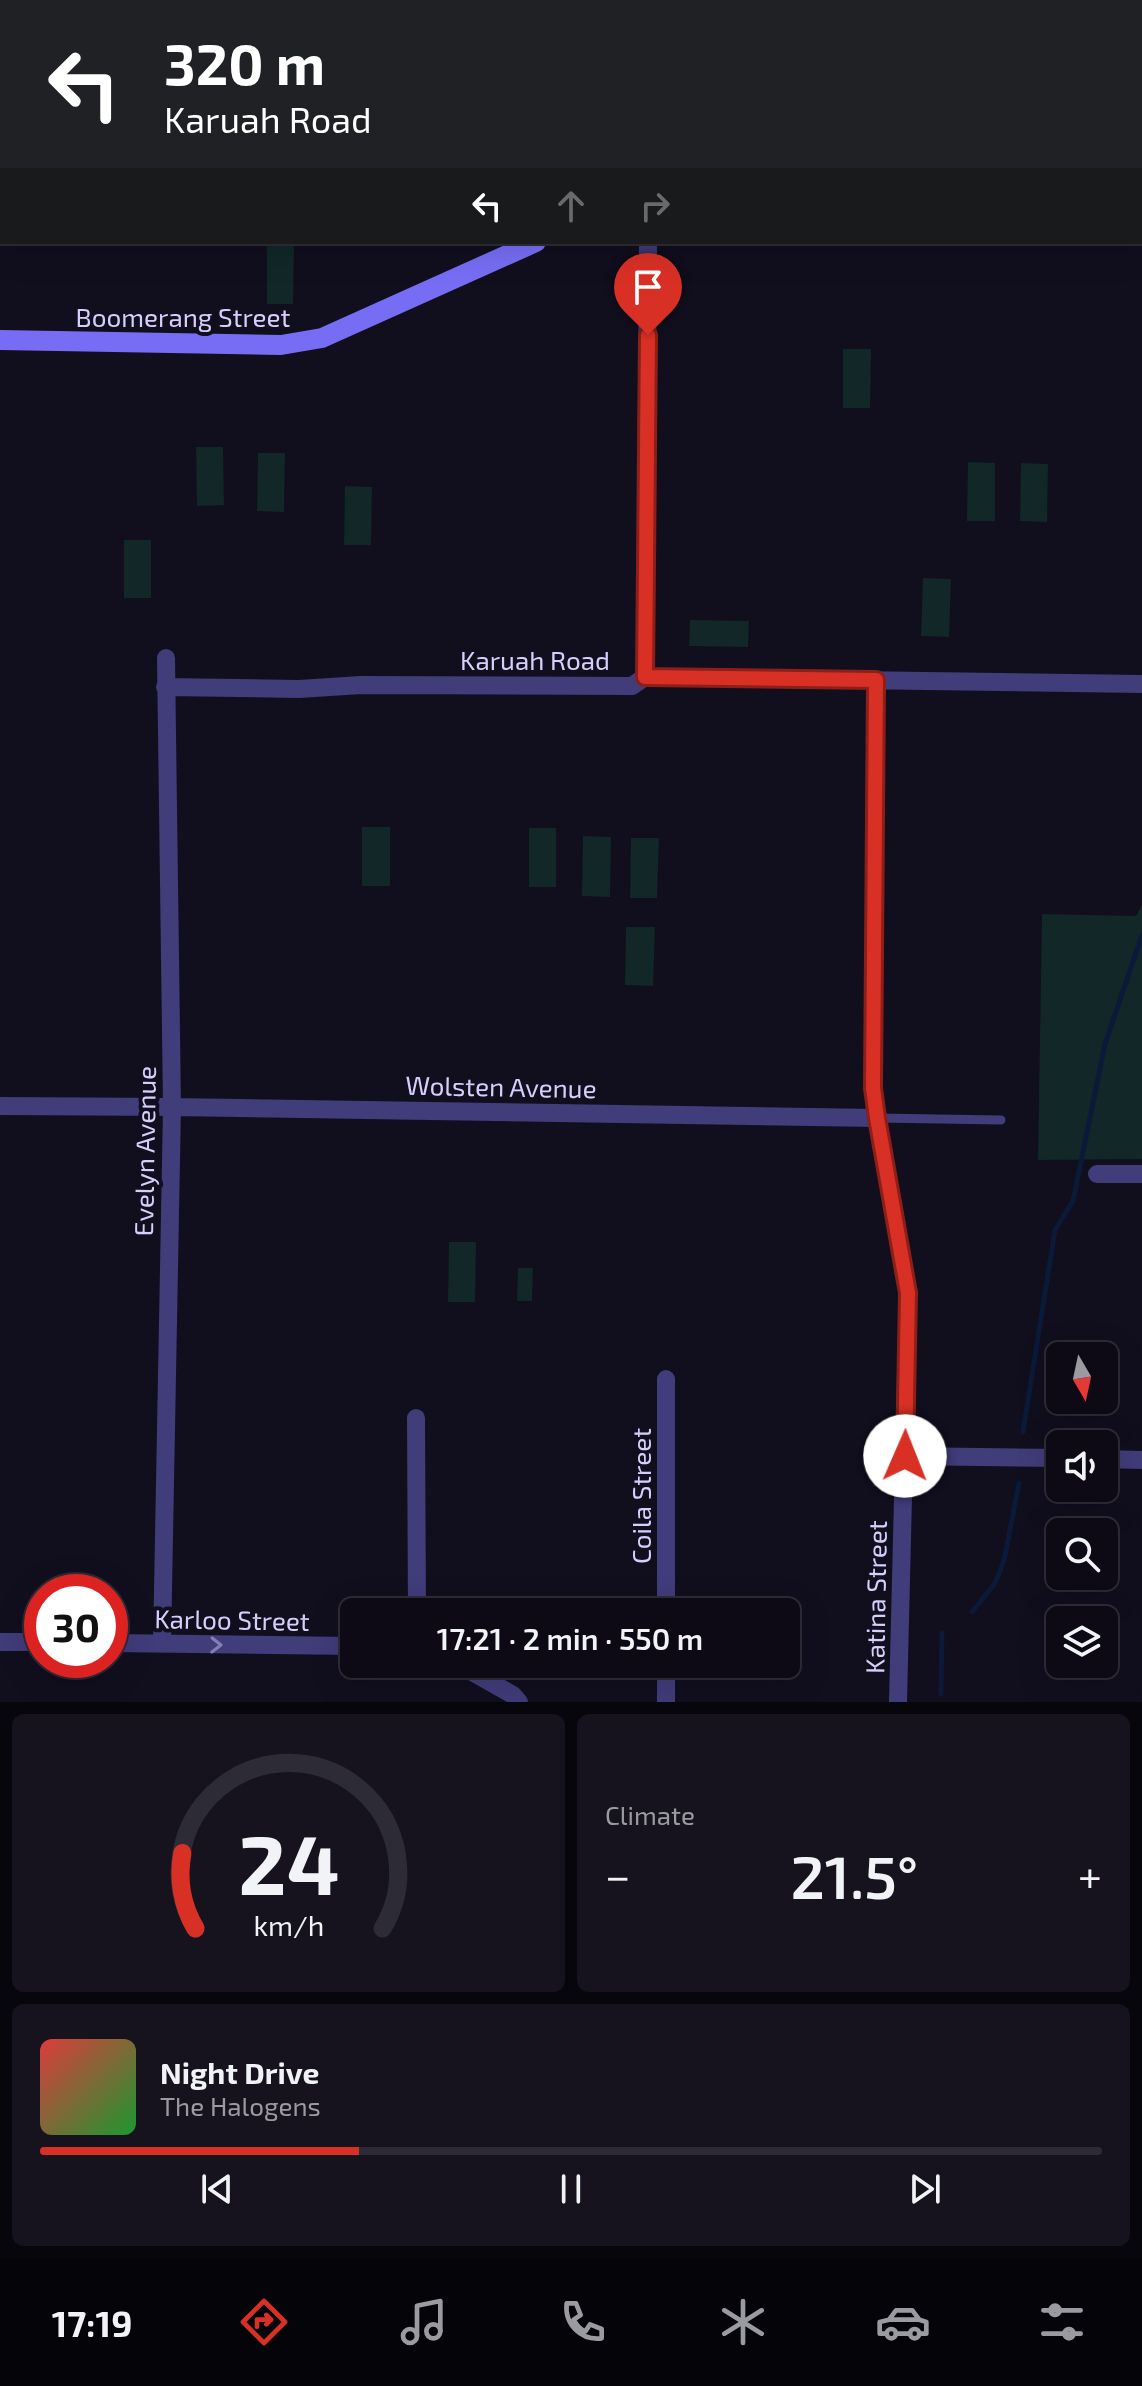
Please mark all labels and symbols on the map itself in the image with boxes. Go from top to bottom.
pin [614,253,682,335]
street label: Boomerang Street [76,301,290,332]
street label: Karuah Road [460,644,610,675]
street label: Evelyn Avenue [127,1066,161,1236]
street label: Wolsten Avenue [405,1069,597,1103]
north arrow [1046,1342,1118,1414]
position arrow [863,1414,947,1498]
street label: Coila Street [625,1428,656,1564]
street label: Katina Street [858,1520,892,1674]
speed limit sign: 30 [24,1574,128,1678]
street label: Karloo Street [154,1602,310,1636]
one-way arrow [210,1636,223,1653]

